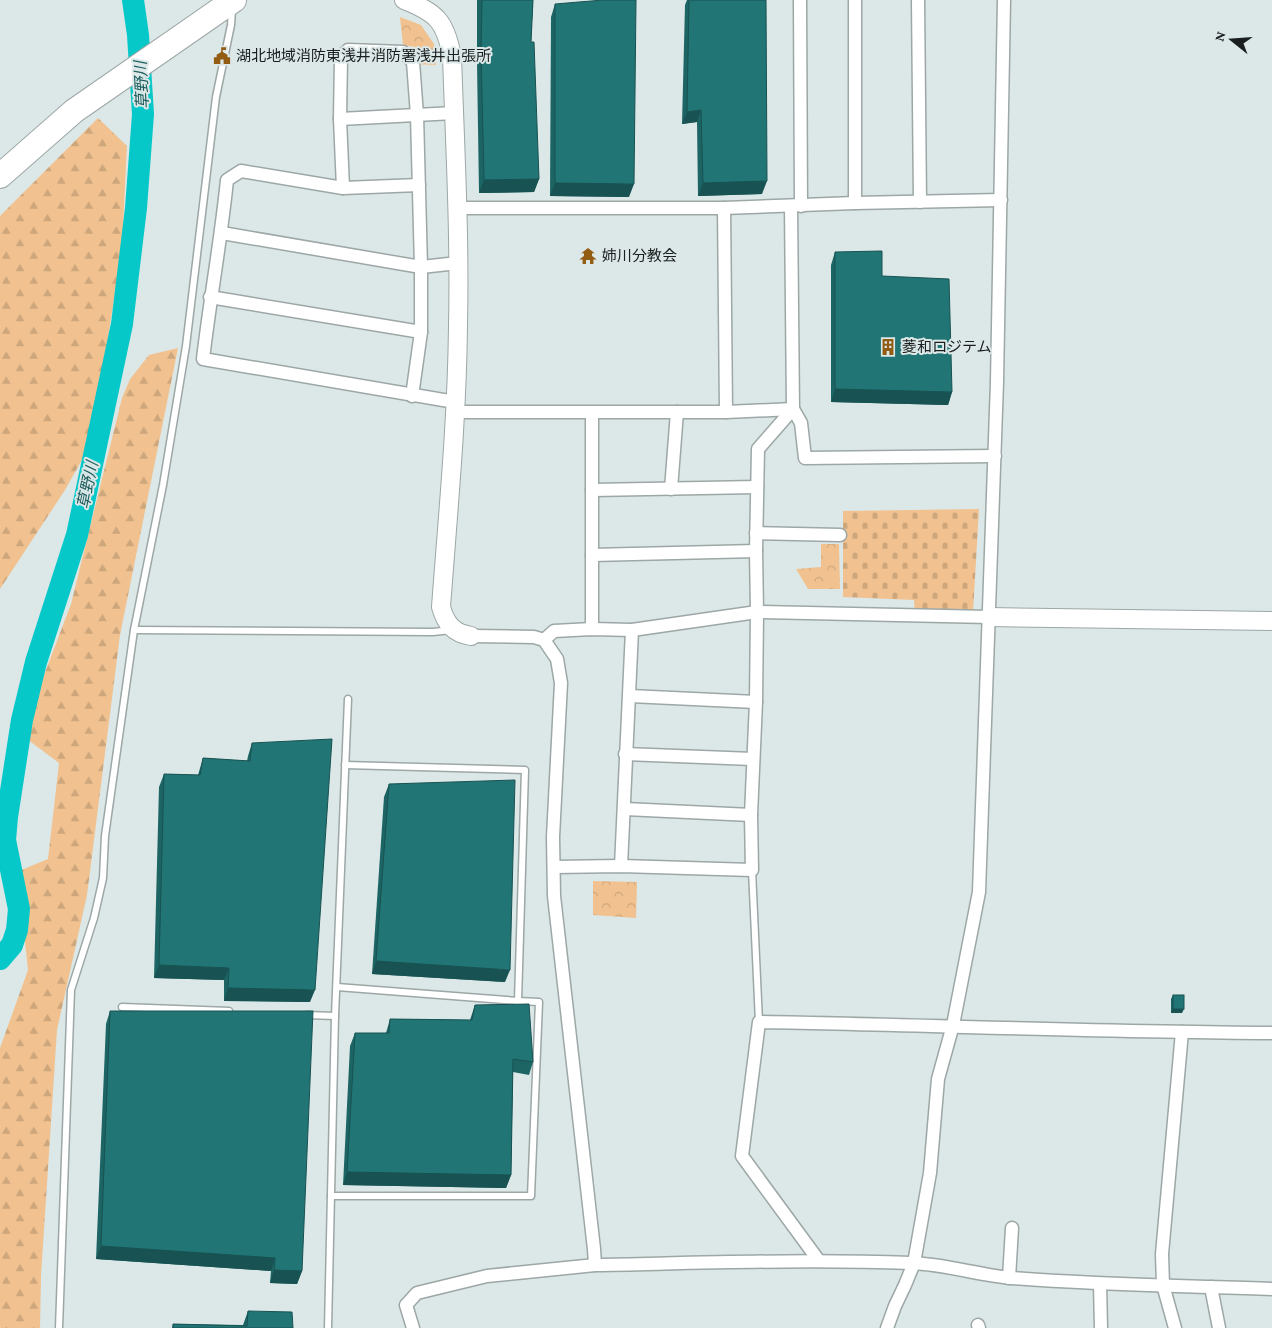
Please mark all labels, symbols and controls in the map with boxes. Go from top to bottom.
north arrow [1207,15,1257,65]
text: N [1211,29,1229,43]
public building icon: 湖北地域消防東浅井消防署浅井出張所 [212,46,232,66]
place label: 湖北地域消防東浅井消防署浅井出張所 [236,47,491,64]
water label: 草野川 [132,59,151,109]
temple icon: 姉川分教会 [578,246,598,266]
place label: 姉川分教会 [602,248,677,264]
building icon: 菱和ロジテム [878,337,898,357]
place label: 菱和ロジテム [902,339,992,355]
water label: 草野川 [74,458,101,510]

